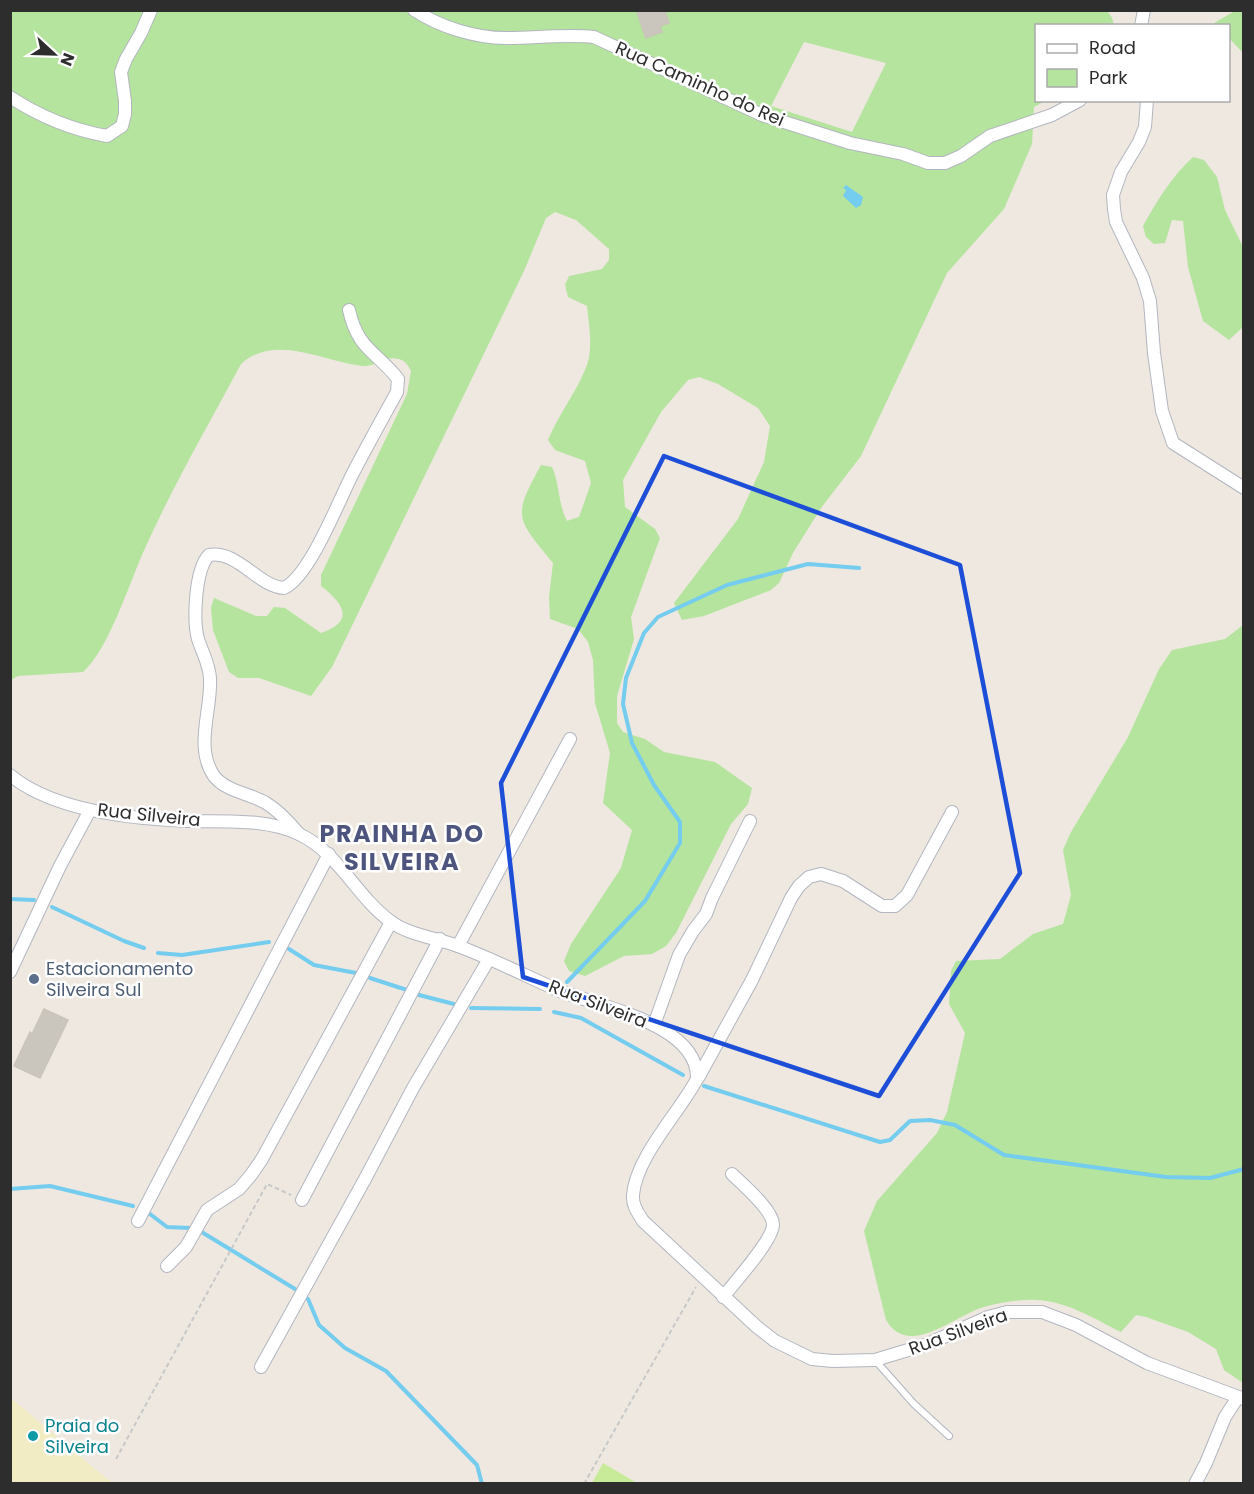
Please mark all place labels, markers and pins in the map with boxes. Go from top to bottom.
place label: Estacionamento Silveira Sul [46,956,193,1002]
marker: Estacionamento Silveira Sul [27,972,41,986]
place label: Praia do Silveira [45,1413,119,1459]
marker: Praia do Silveira [26,1429,40,1443]

